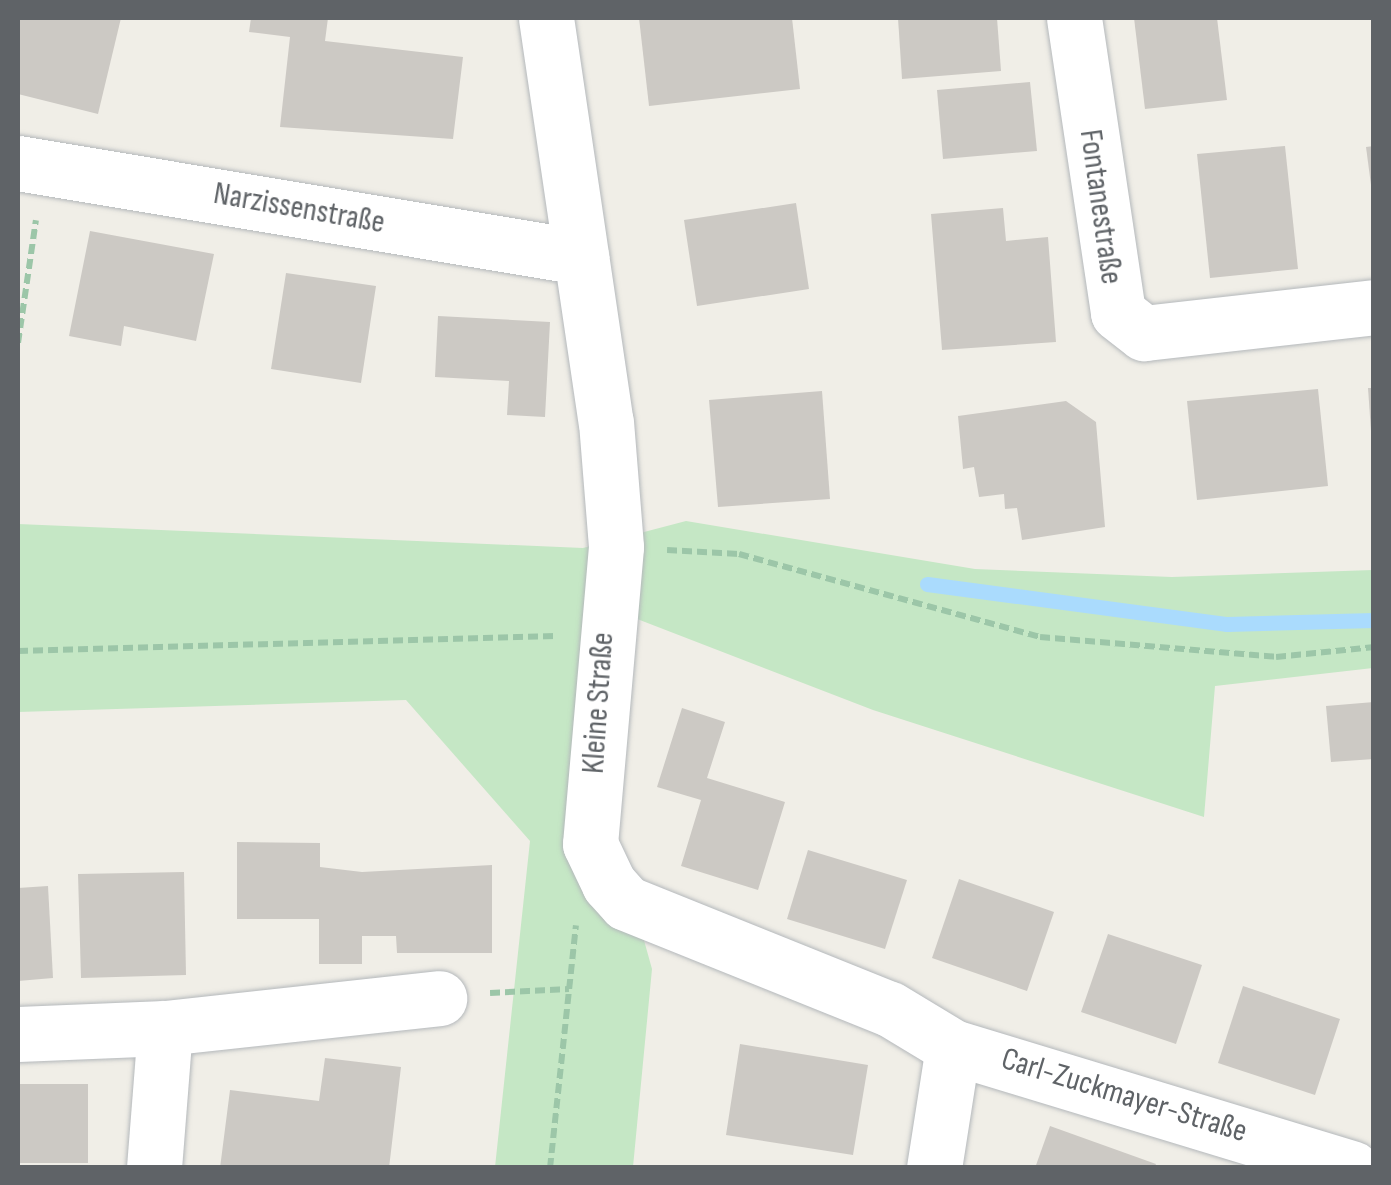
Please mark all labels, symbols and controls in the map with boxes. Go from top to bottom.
street label: Fontanestraße [1070,127,1130,287]
street label: Narzissenstraße [210,175,388,243]
street label: Kleine Straße [575,631,623,775]
street label: Carl-Zuckmayer-Straße [997,1040,1251,1152]

